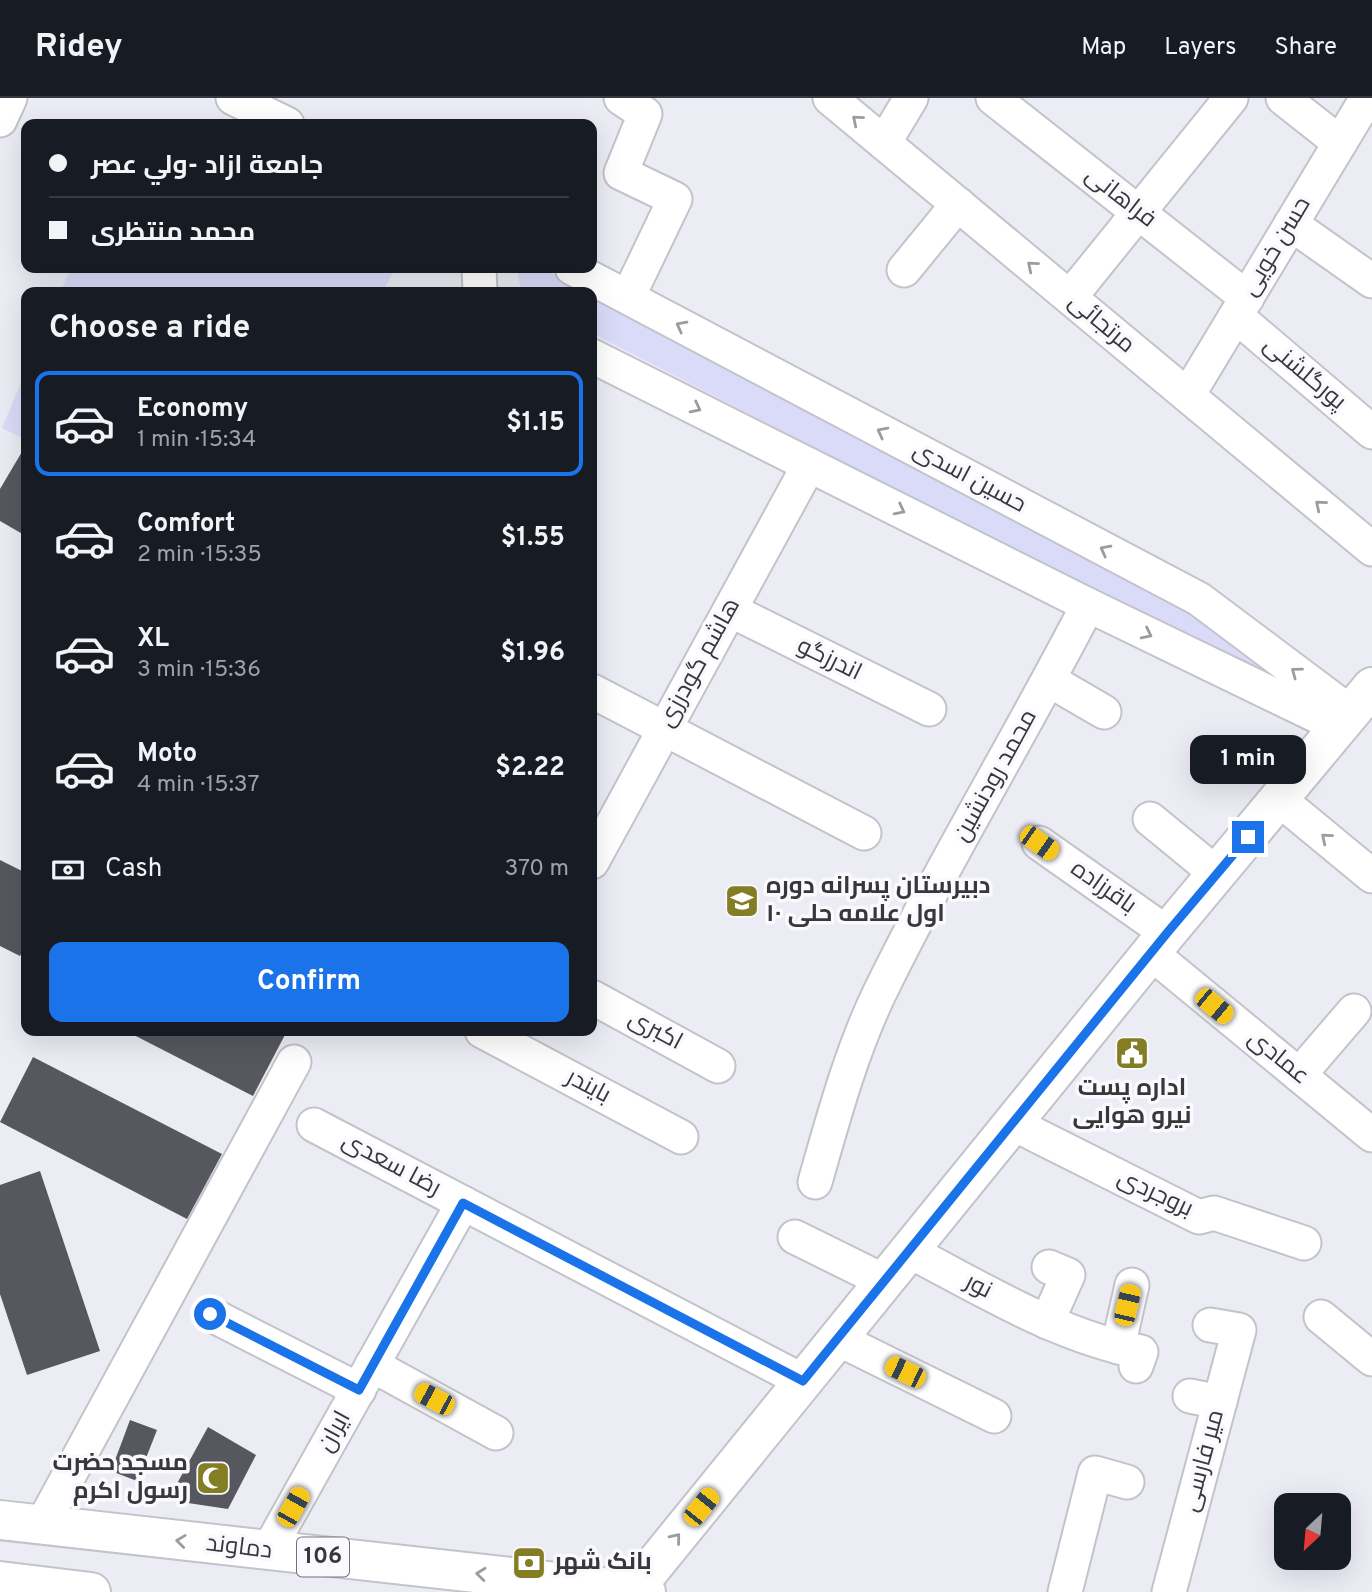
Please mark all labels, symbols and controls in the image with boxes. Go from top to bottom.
text: Ridey [35,27,123,69]
text: Map [1081,33,1126,63]
text: Layers [1164,33,1236,63]
text: Share [1274,33,1337,63]
one-way arrow [852,116,865,128]
text: جامعة ازاد -ولي عصر [91,150,323,183]
street label: فراهانی [1078,161,1162,235]
street label: حسن خویی [1236,192,1318,302]
text: محمد منتظری [91,217,255,250]
one-way arrow [1027,262,1040,274]
street label: مرتجائی [1061,287,1141,361]
text: Choose a ride [49,309,250,349]
one-way arrow [676,320,689,334]
street label: پورگلشنی [1256,331,1352,418]
icon: car [53,392,116,455]
text: Economy [137,393,248,426]
one-way arrow [689,400,701,414]
text: $1.15 [506,407,565,440]
text: 1 min · 15:34 [137,426,256,455]
one-way arrow [877,427,890,440]
street label: حسین اسدی [907,436,1031,520]
one-way arrow [1315,501,1327,514]
one-way arrow [893,502,905,516]
icon: car [53,507,116,570]
text: Comfort [137,508,235,541]
text: $1.55 [501,522,565,555]
text: 2 min · 15:35 [137,541,262,570]
one-way arrow [1100,544,1112,558]
street label: هاشم گودرزی [652,593,748,733]
icon: car [53,622,116,685]
text: XL [137,623,169,656]
one-way arrow [1140,625,1152,639]
street label: اندرزگو [792,632,866,688]
text: $1.96 [501,637,565,670]
text: 3 min · 15:36 [137,656,261,685]
one-way arrow [1291,668,1304,680]
street label: محمد رودنشین [947,705,1045,847]
callout: 1 min [1190,736,1306,784]
icon: car [53,737,116,800]
text: Moto [137,738,197,771]
text: 1 min [1220,745,1276,774]
text: $2.22 [495,752,565,785]
text: 4 min · 15:37 [137,771,259,800]
route end [1232,821,1264,853]
car [1016,822,1063,864]
one-way arrow [1321,834,1334,846]
icon: cash [49,851,87,889]
text: Cash [105,853,162,886]
text: 370 m [504,855,569,884]
street label: باقرزاده [1064,855,1142,921]
place label: دبیرستان پسرانه دوره اول علامه حلی ۱۰ [766,872,991,930]
school or university icon: دبیرستان پسرانه دوره اول علامه حلی ۱۰ [723,882,761,920]
button: Confirm [49,942,569,1022]
car [1192,984,1237,1028]
street label: اکبری [623,1004,687,1058]
street label: عمادی [1241,1024,1315,1092]
public building icon: اداره پست نیرو هوایی [1113,1034,1151,1072]
street label: بایندر [559,1062,615,1111]
place label: اداره پست نیرو هوایی [1073,1074,1192,1132]
street label: رضا سعدی [336,1126,446,1204]
street label: بروجردی [1112,1163,1198,1225]
street label: نور [958,1267,997,1306]
car [1113,1282,1142,1328]
route start [194,1298,226,1330]
car [882,1353,929,1391]
car [411,1380,458,1418]
street label: ایران [312,1406,358,1458]
street label: میر فارسی [1176,1407,1232,1515]
place label: مسجد حضرت رسول اکرم [53,1449,188,1507]
mosque icon: مسجد حضرت رسول اکرم [194,1459,232,1497]
car [274,1484,313,1530]
car [680,1484,723,1530]
north arrow [1274,1493,1351,1570]
map controls [1274,1493,1351,1570]
street label: دماوند [204,1529,274,1567]
one-way arrow [667,1533,680,1545]
one-way arrow [176,1534,187,1549]
road number: 106 [297,1538,349,1576]
bank icon: بانک شهر [510,1544,548,1582]
place label: بانک شهر [553,1548,652,1578]
one-way arrow [475,1567,486,1582]

